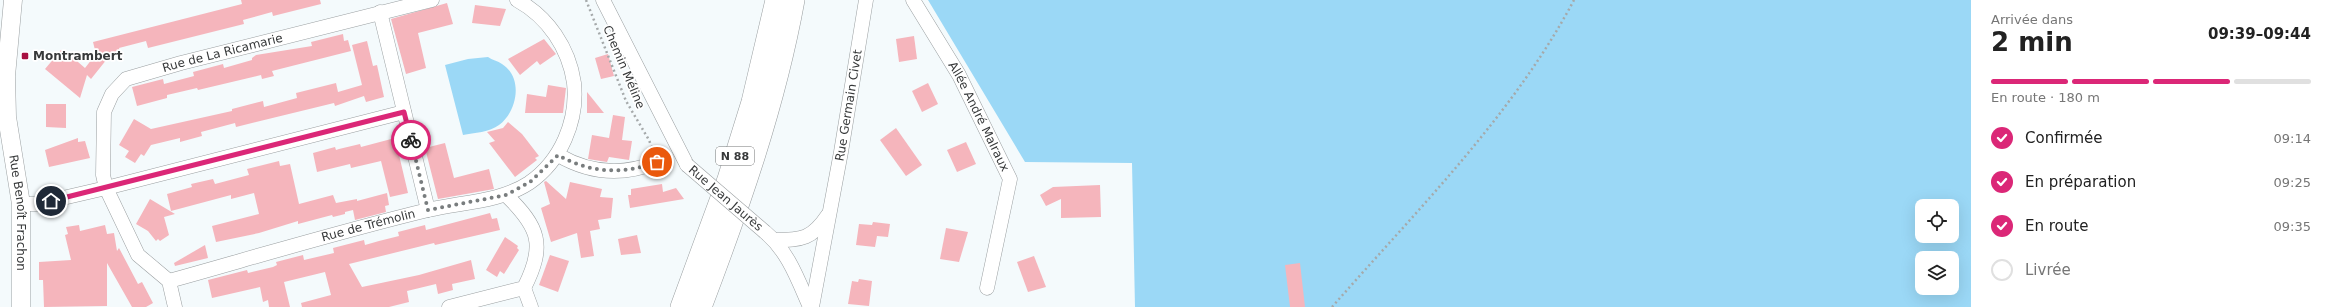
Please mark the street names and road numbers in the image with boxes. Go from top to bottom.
street label: Chemin Méline [600,23,648,111]
street label: Rue de La Ricamarie [161,31,284,75]
street label: Rue Germain Civet [832,48,865,162]
street label: Allée André Malraux [945,59,1012,174]
road number: N 88 [716,147,754,165]
street label: Rue Benoît Frachon [6,154,28,271]
street label: Rue Jean Jaurès [686,163,766,234]
street label: Rue de Trémolin [320,206,417,245]

